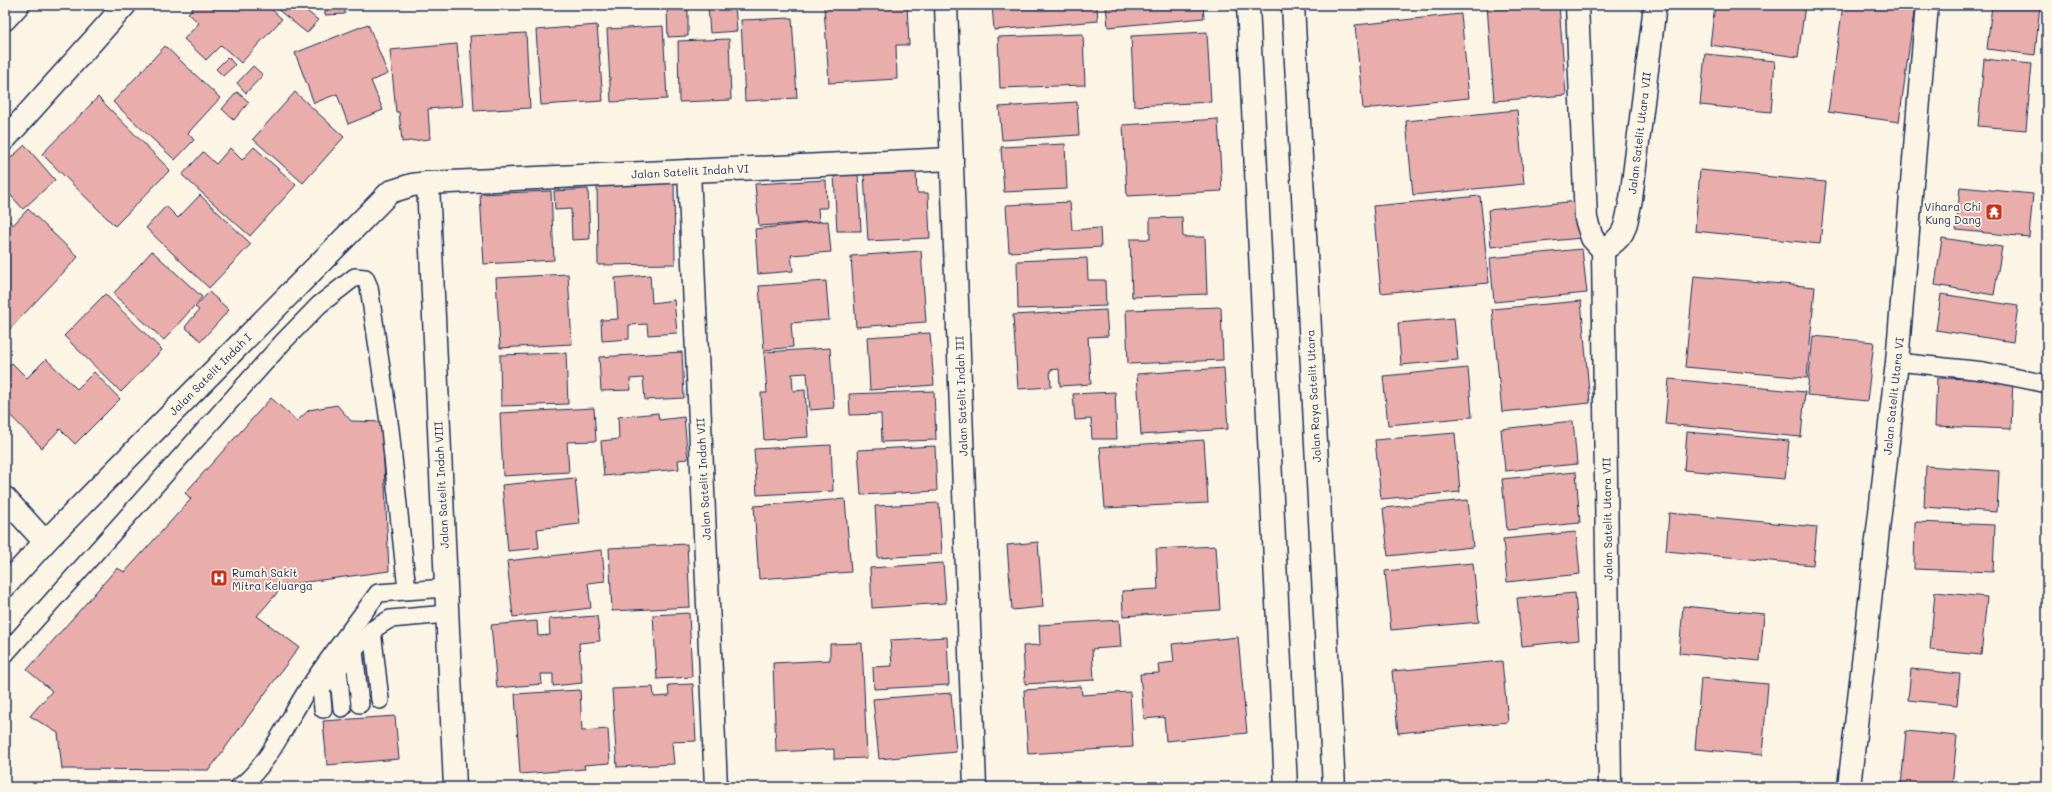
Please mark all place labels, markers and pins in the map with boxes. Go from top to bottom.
place label: Vihara Chi Kung Dang [1924,199,1981,227]
temple icon: Vihara Chi Kung Dang [1984,202,2004,222]
place label: Rumah Sakit Mitra Keluarga [232,565,313,593]
hospital icon: Rumah Sakit Mitra Keluarga [209,568,229,588]

